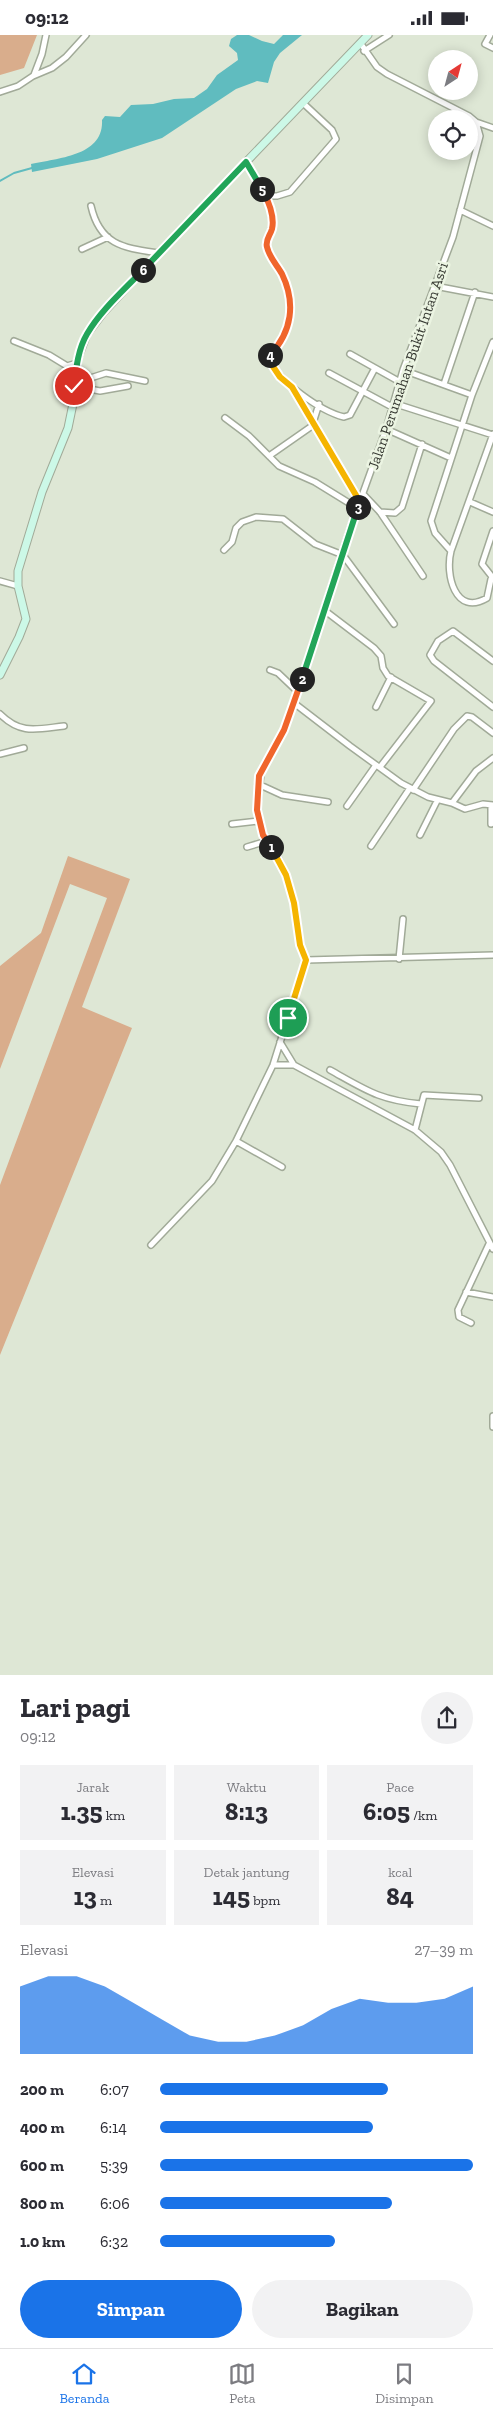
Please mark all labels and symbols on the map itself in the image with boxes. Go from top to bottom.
north arrow [428,50,478,100]
pin: 5 [250,177,274,201]
pin: 6 [130,257,156,283]
street label: Jalan Perumahan Bukit Intan Asri [364,260,452,472]
pin: 4 [258,343,282,367]
pin [53,365,95,407]
pin: 3 [346,495,370,519]
pin: 2 [290,667,314,691]
pin: 1 [258,835,284,859]
pin [267,997,309,1039]

